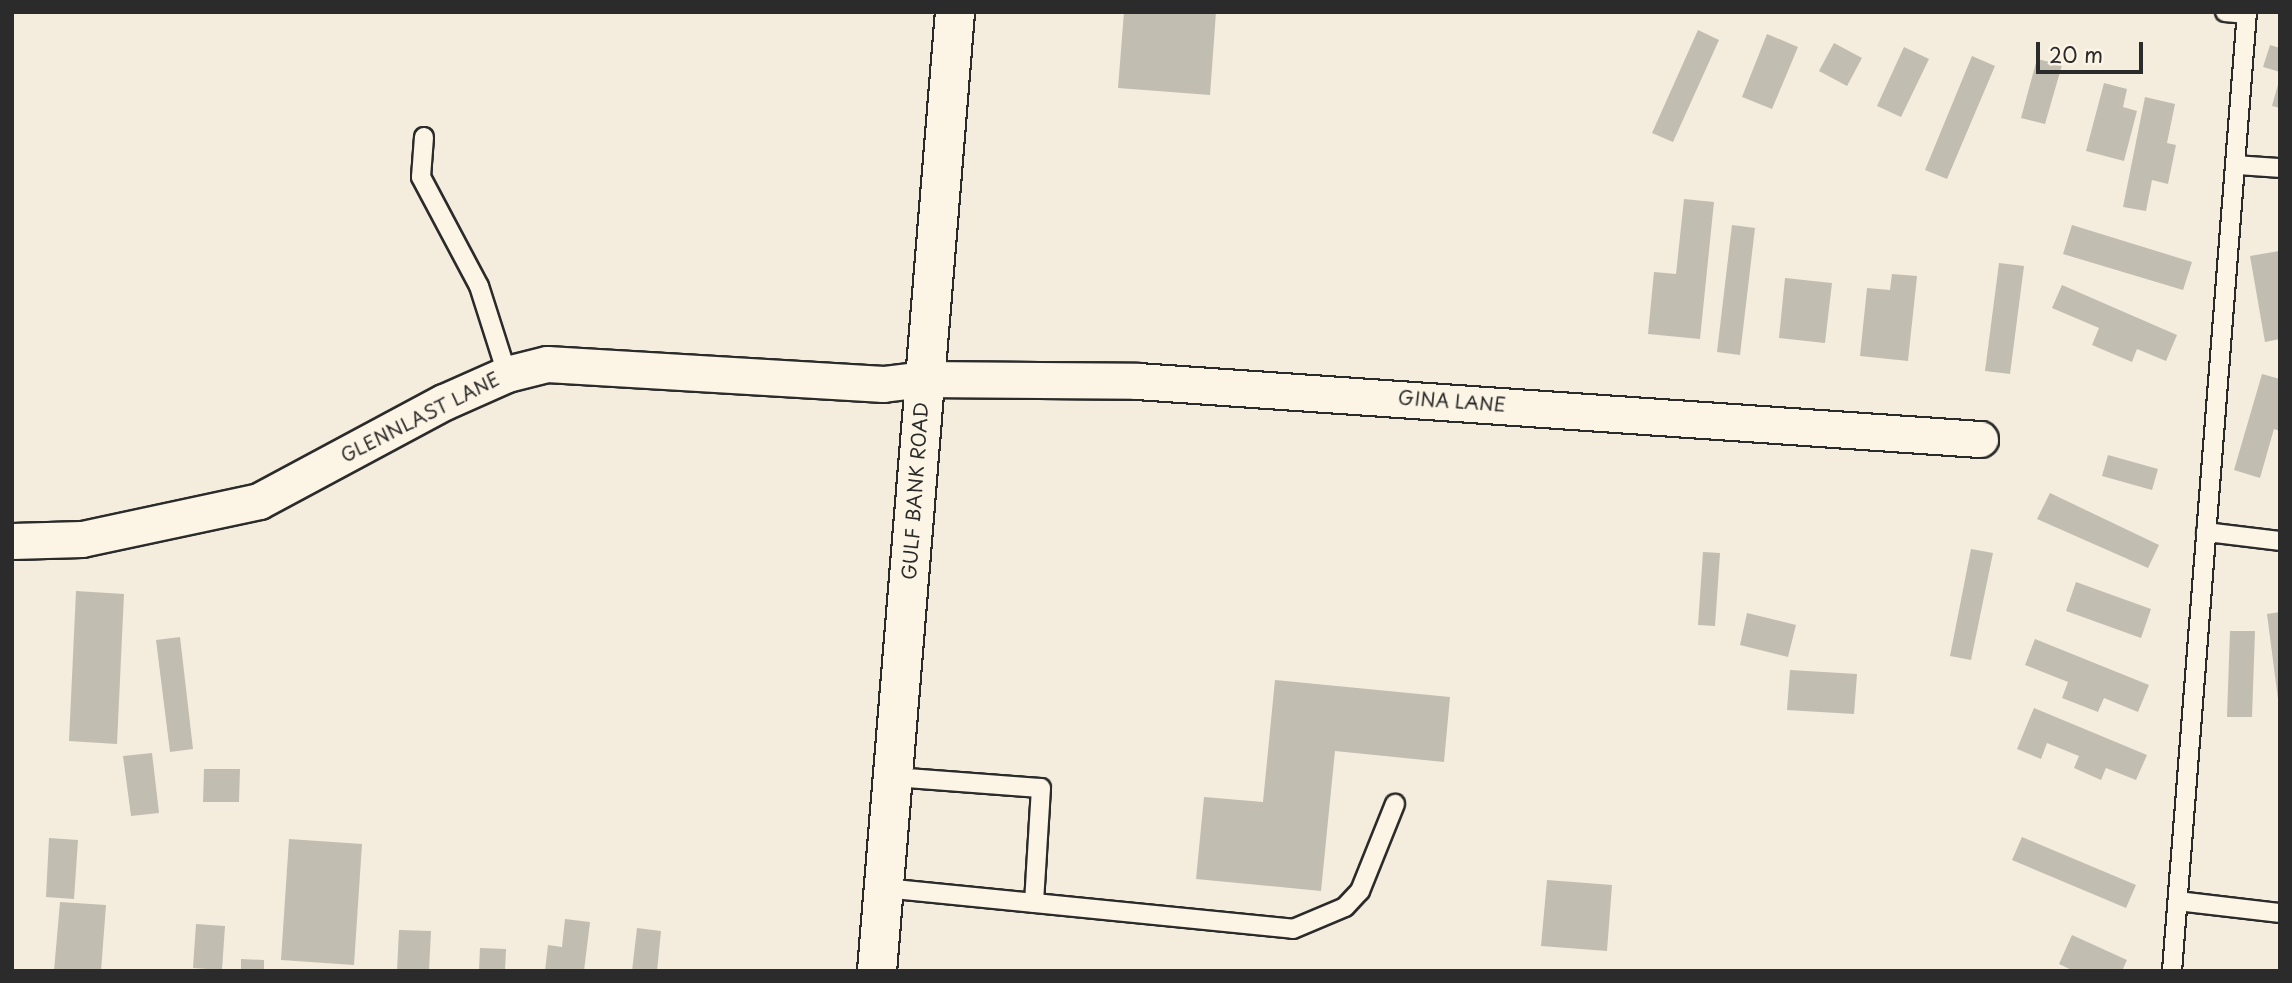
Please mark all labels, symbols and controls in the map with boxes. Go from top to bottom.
scale bar [2040,28,2147,72]
text: 20 m [2049,38,2103,70]
street label: GLENNLAST LANE [337,367,503,467]
street label: GINA LANE [1397,386,1507,416]
street label: GULF BANK ROAD [897,401,933,581]

